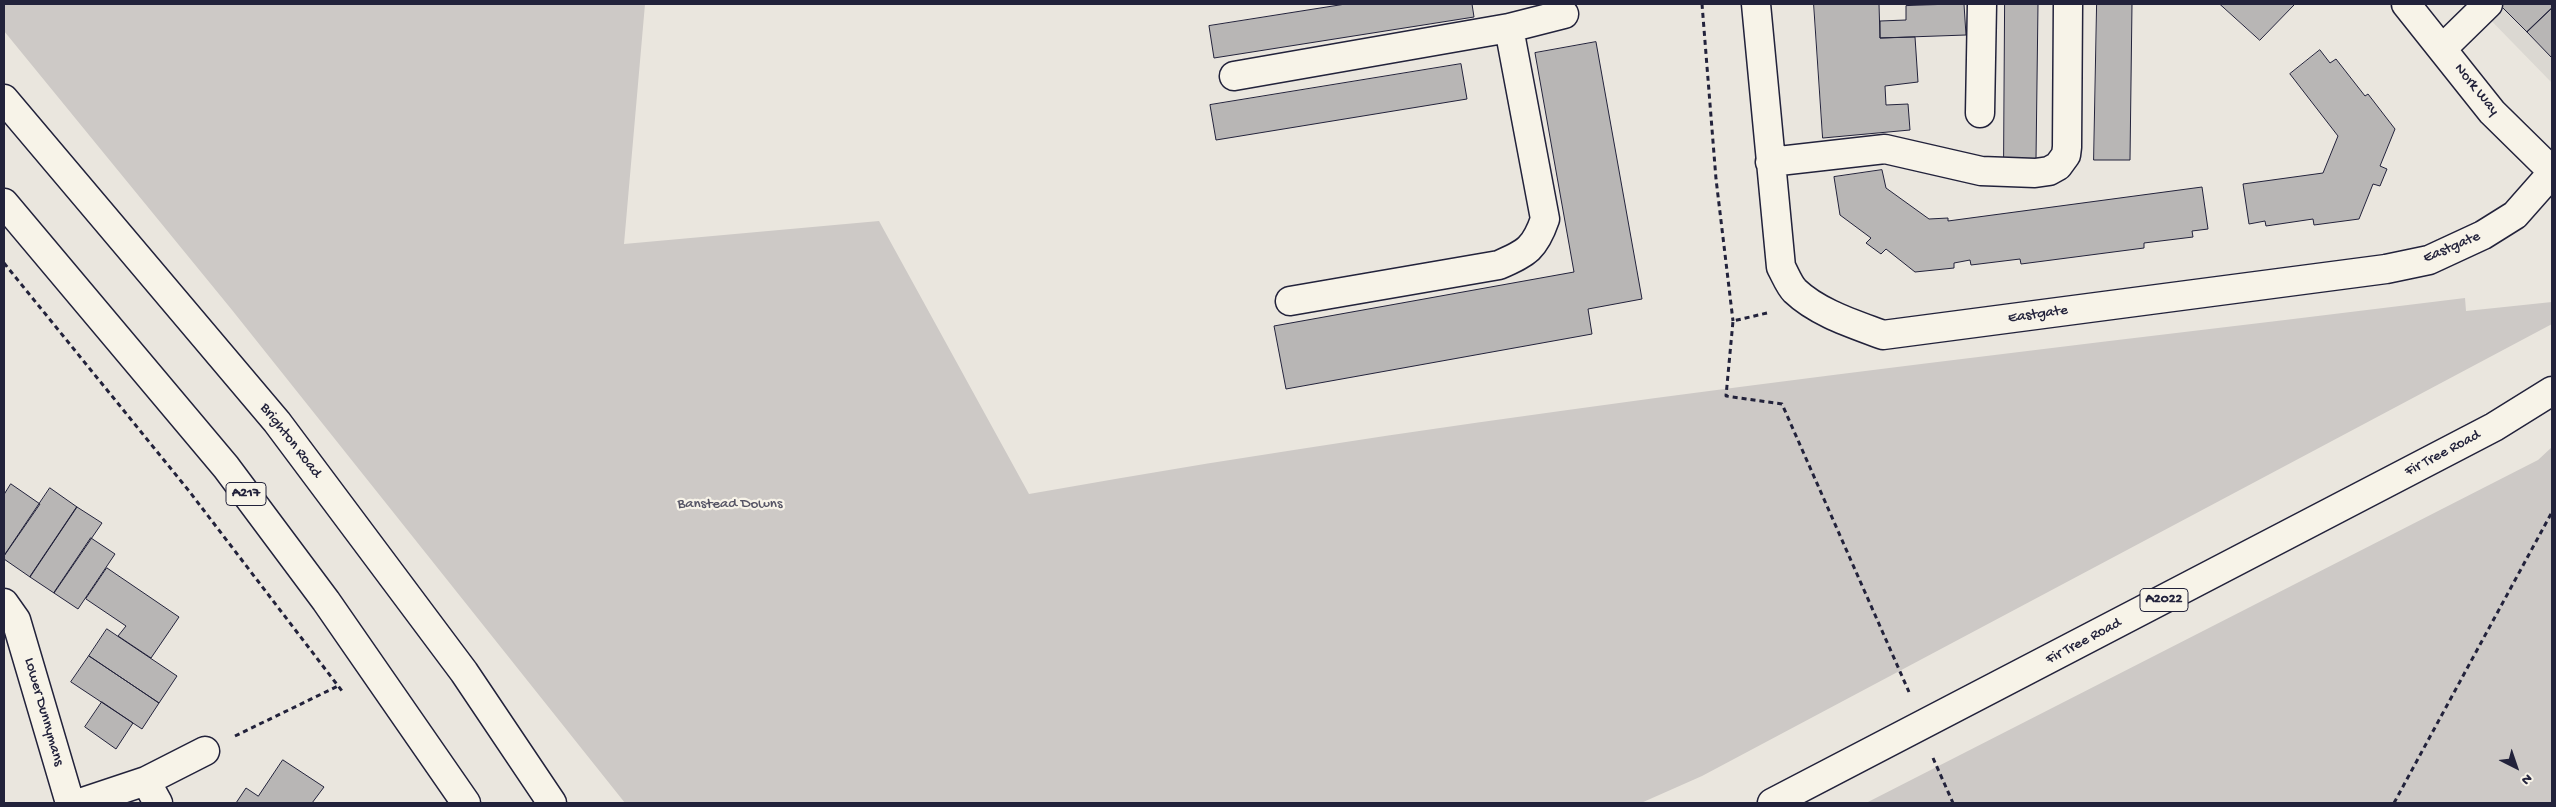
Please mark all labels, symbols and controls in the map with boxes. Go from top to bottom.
street label: Nork Way [2450,60,2502,120]
street label: Eastgate [2421,228,2483,268]
street label: Eastgate [2007,302,2069,328]
street label: Brighton Road [255,400,325,482]
street label: Fir Tree Road [2402,427,2484,481]
road number: A217 [226,482,266,506]
park label: Banstead Downs [677,496,783,514]
road number: A2022 [2140,588,2188,612]
street label: Fir Tree Road [2043,615,2125,669]
street label: Lower Dunnymans [19,656,67,768]
north arrow [2491,742,2541,792]
text: N [2517,769,2535,788]

